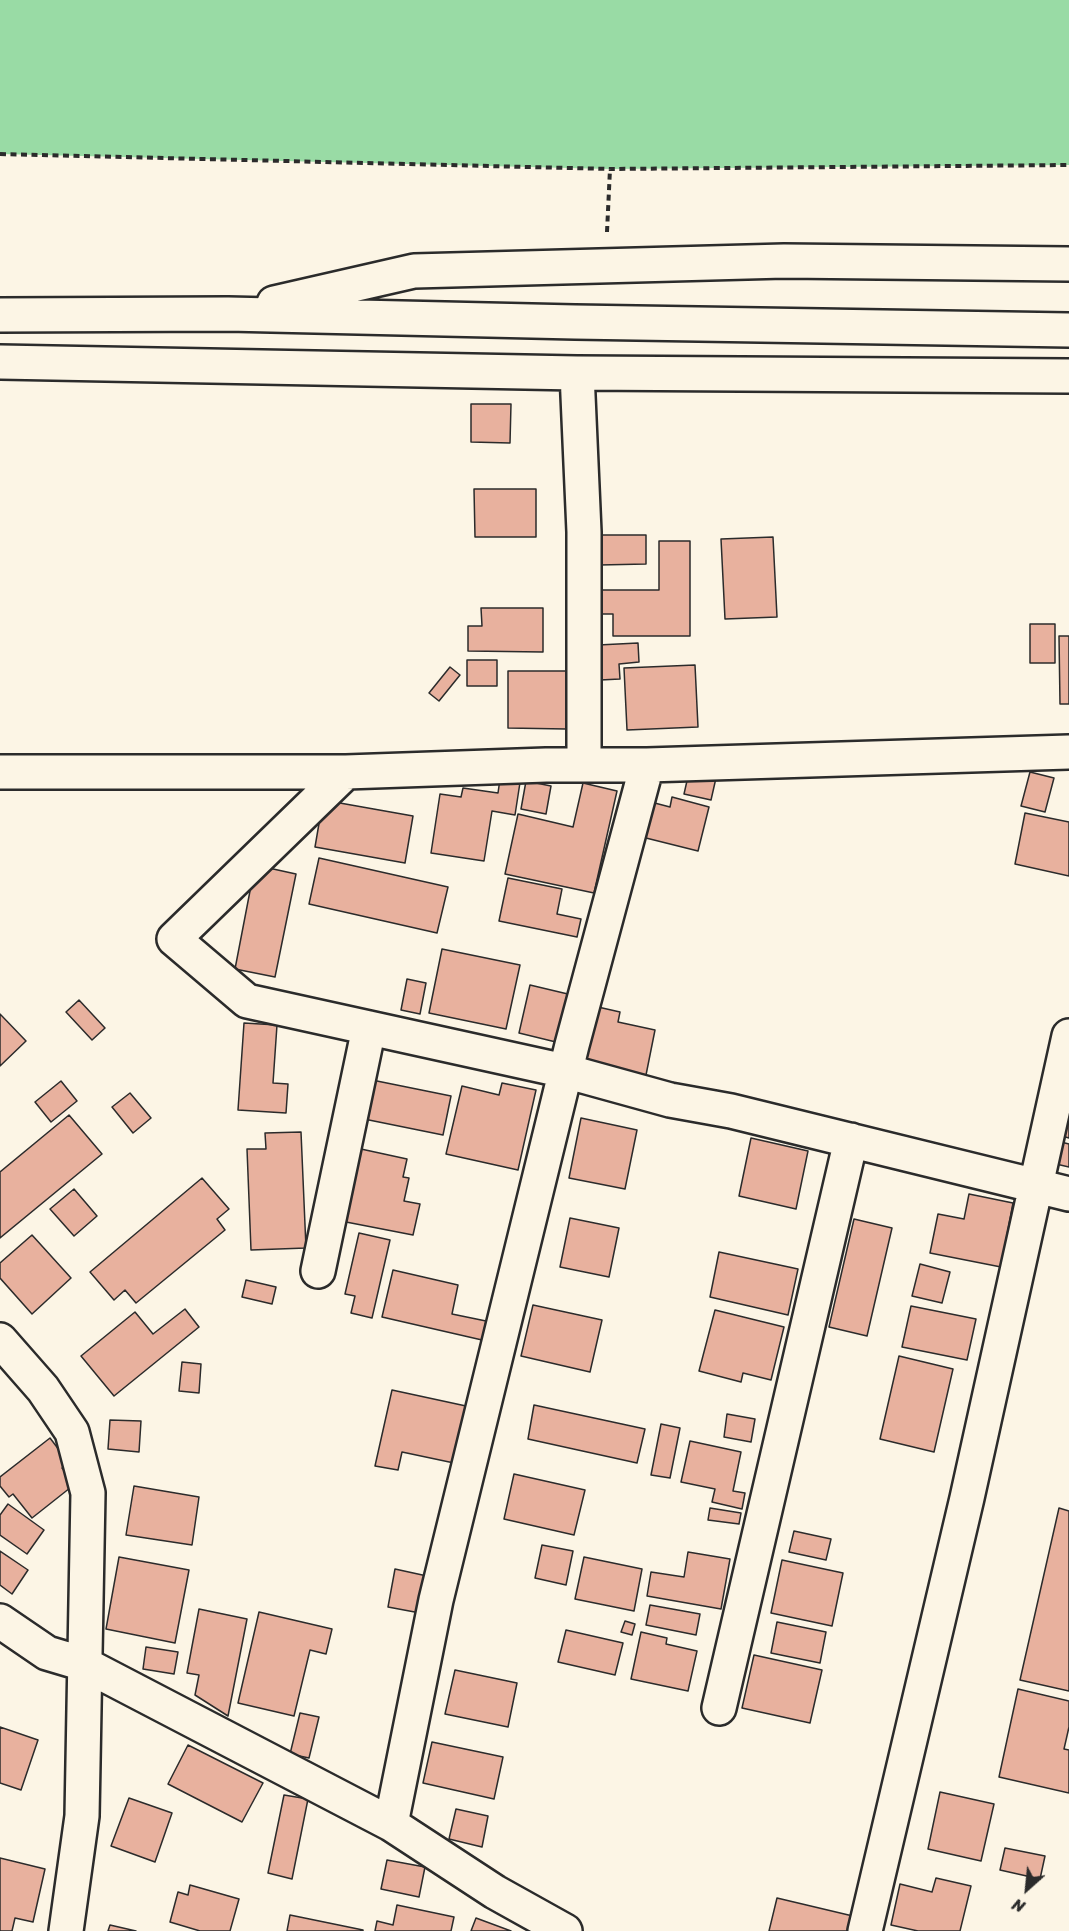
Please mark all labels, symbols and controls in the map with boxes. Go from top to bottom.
north arrow [997,1859,1057,1919]
text: N [1007,1890,1030,1921]

